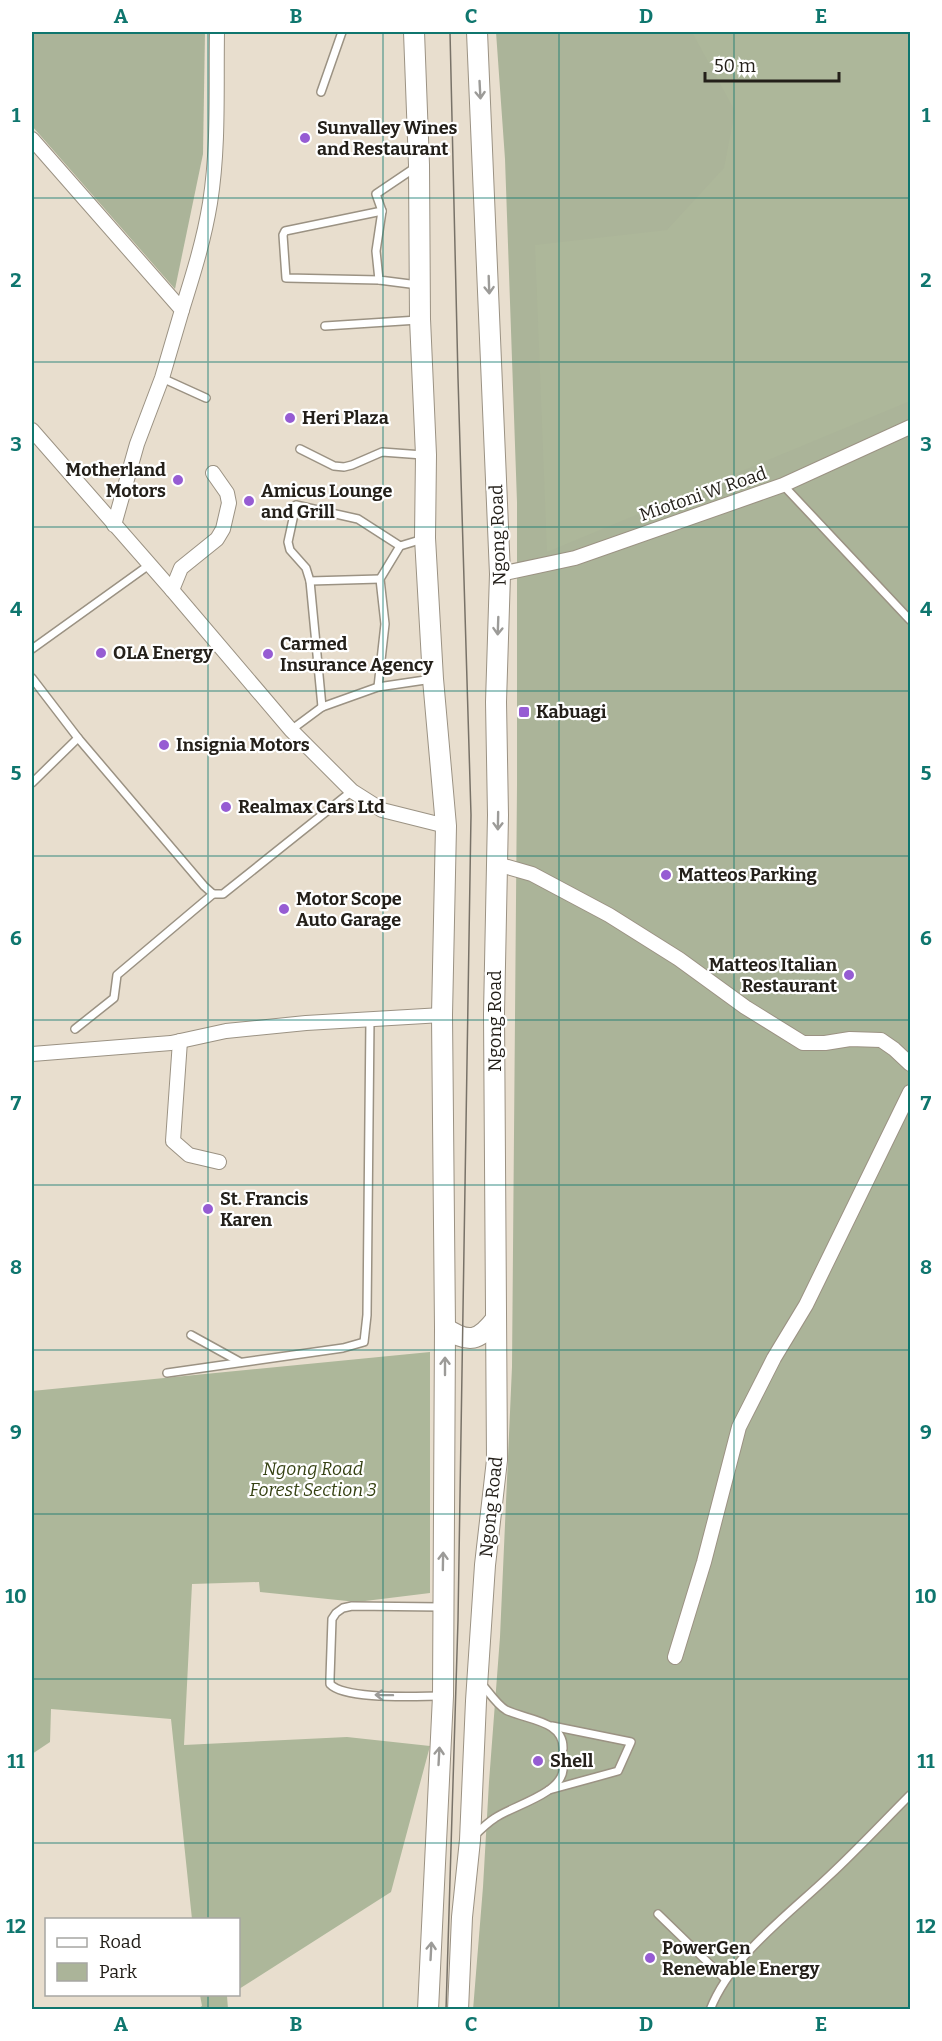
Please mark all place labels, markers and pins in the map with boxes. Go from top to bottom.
place label: Sunvalley Wines and Restaurant [317,117,458,160]
marker: Sunvalley Wines and Restaurant [298,131,312,145]
place label: Heri Plaza [302,407,389,429]
marker: Heri Plaza [283,411,297,425]
place label: Motherland Motors [66,459,166,502]
marker: Motherland Motors [171,473,185,487]
place label: Amicus Lounge and Grill [261,480,392,523]
marker: Amicus Lounge and Grill [242,494,256,508]
place label: Carmed Insurance Agency [280,633,434,676]
place label: OLA Energy [113,642,214,664]
marker: OLA Energy [94,646,108,660]
marker: Carmed Insurance Agency [261,647,275,661]
place label: Kabuagi [536,701,607,723]
marker: Kabuagi [517,705,531,719]
place label: Insignia Motors [176,734,310,756]
marker: Insignia Motors [157,738,171,752]
place label: Realmax Cars Ltd [238,796,385,818]
marker: Realmax Cars Ltd [219,800,233,814]
place label: Matteos Parking [678,864,818,886]
marker: Matteos Parking [659,868,673,882]
place label: Motor Scope Auto Garage [296,888,402,931]
marker: Motor Scope Auto Garage [277,902,291,916]
place label: Matteos Italian Restaurant [709,954,837,997]
marker: Matteos Italian Restaurant [842,968,856,982]
place label: St. Francis Karen [220,1188,309,1231]
marker: St. Francis Karen [201,1202,215,1216]
place label: Shell [550,1750,594,1772]
marker: Shell [531,1754,545,1768]
place label: PowerGen Renewable Energy [662,1937,821,1980]
marker: PowerGen Renewable Energy [643,1951,657,1965]

